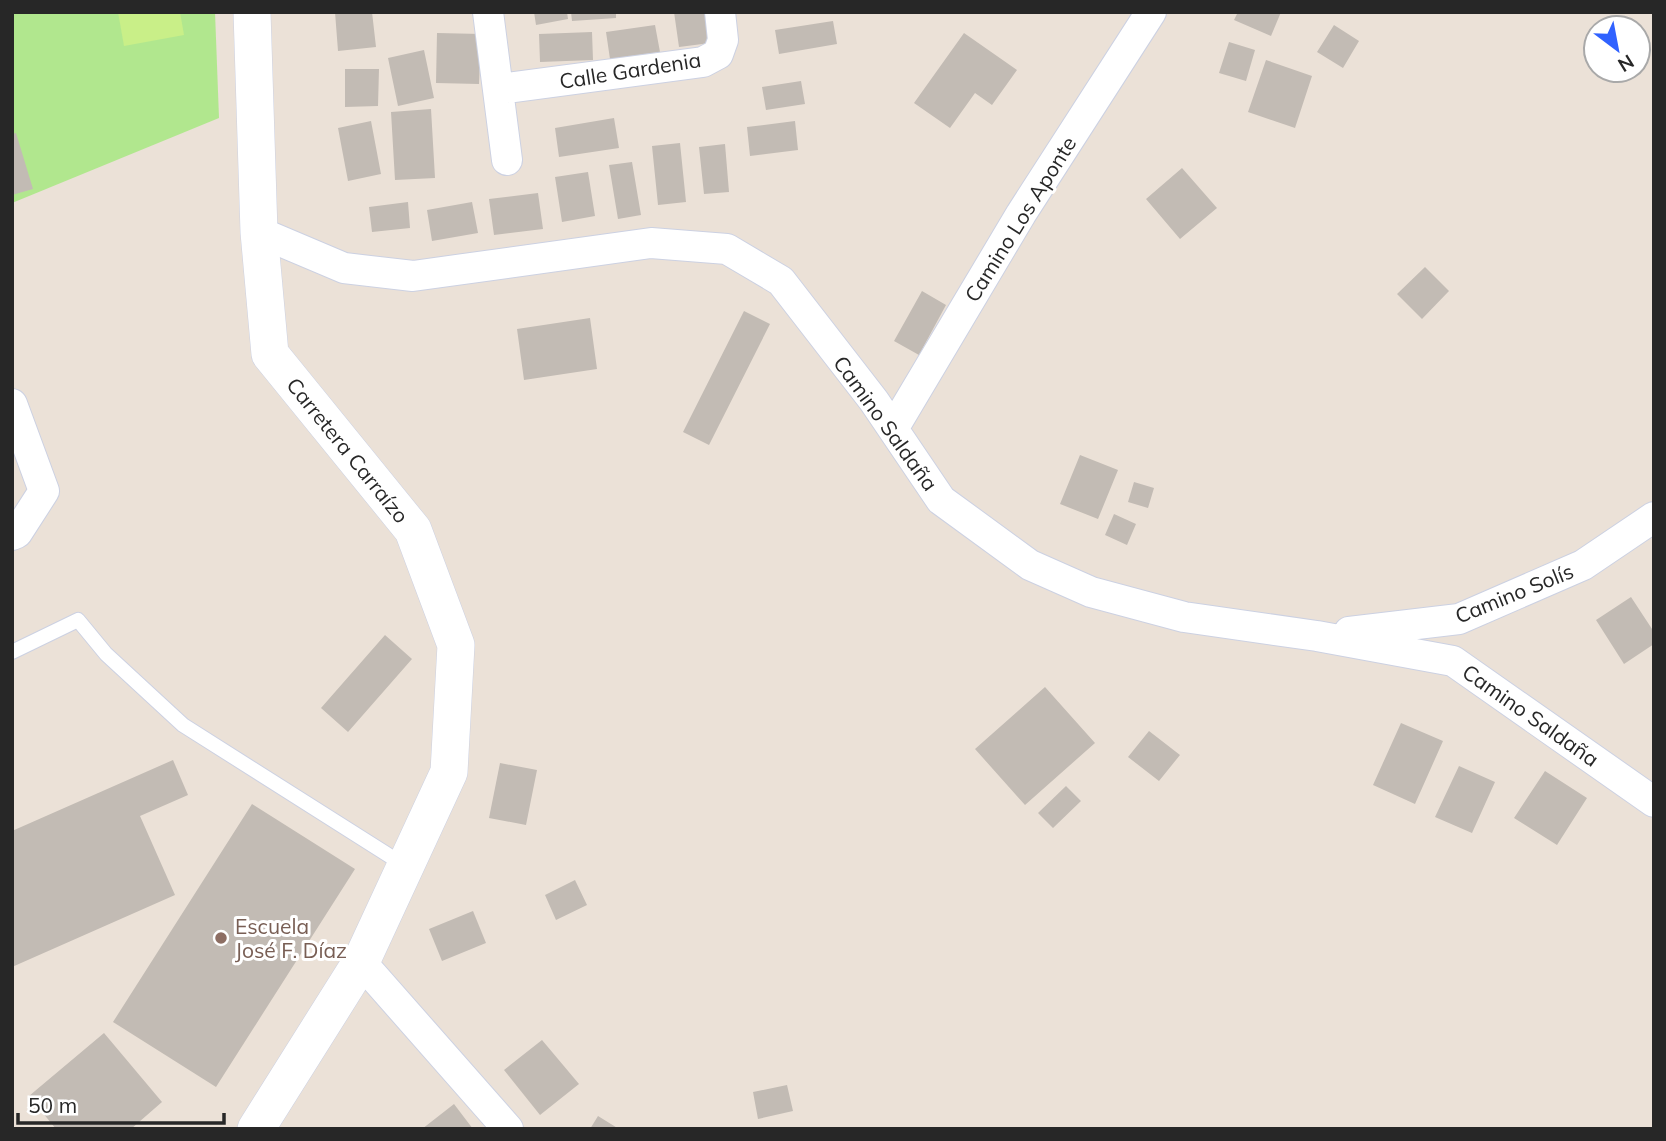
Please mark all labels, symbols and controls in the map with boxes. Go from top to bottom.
north arrow [1582,14,1652,84]
street label: Calle Gardenia [557,46,703,94]
text: N [1614,49,1638,77]
street label: Camino Los Aponte [959,132,1081,306]
street label: Camino Saldaña [828,350,944,496]
street label: Carretera Carraízo [281,372,415,528]
street label: Camino Solís [1451,557,1577,629]
street label: Camino Saldaña [1458,658,1604,772]
place label: Escuela José F. Díaz [235,913,347,963]
marker: Escuela José F. Díaz [213,930,229,946]
scale bar [18,1082,224,1126]
text: 50 m [28,1092,77,1118]

